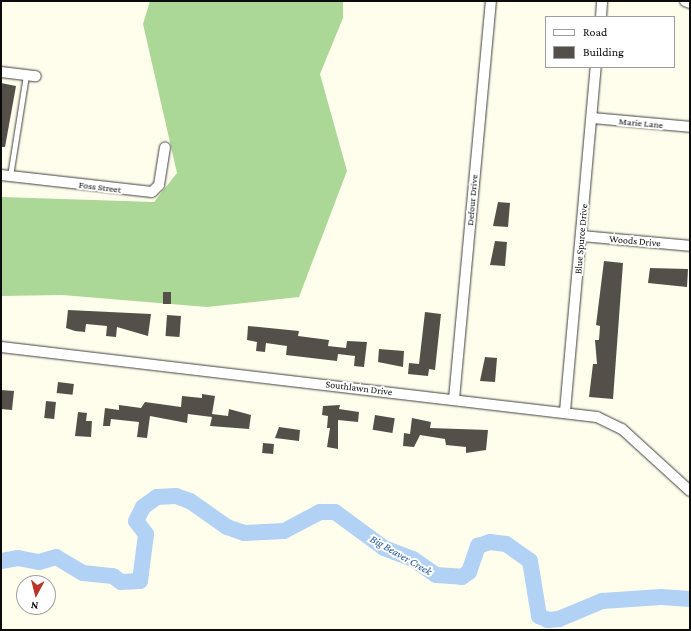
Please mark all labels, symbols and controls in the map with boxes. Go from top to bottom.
legend [545,16,675,68]
text: Road [583,25,607,39]
text: Building [583,45,624,59]
street label: Marie Lane [618,115,664,131]
street label: Defour Drive [464,174,480,226]
street label: Foss Street [78,178,122,196]
street label: Blue Spurce Drive [572,203,590,275]
street label: Woods Drive [609,233,661,249]
street label: Southlawn Drive [325,378,393,398]
water label: Big Beaver Creek [368,532,434,578]
north arrow [16,575,56,615]
text: N [30,600,39,612]

